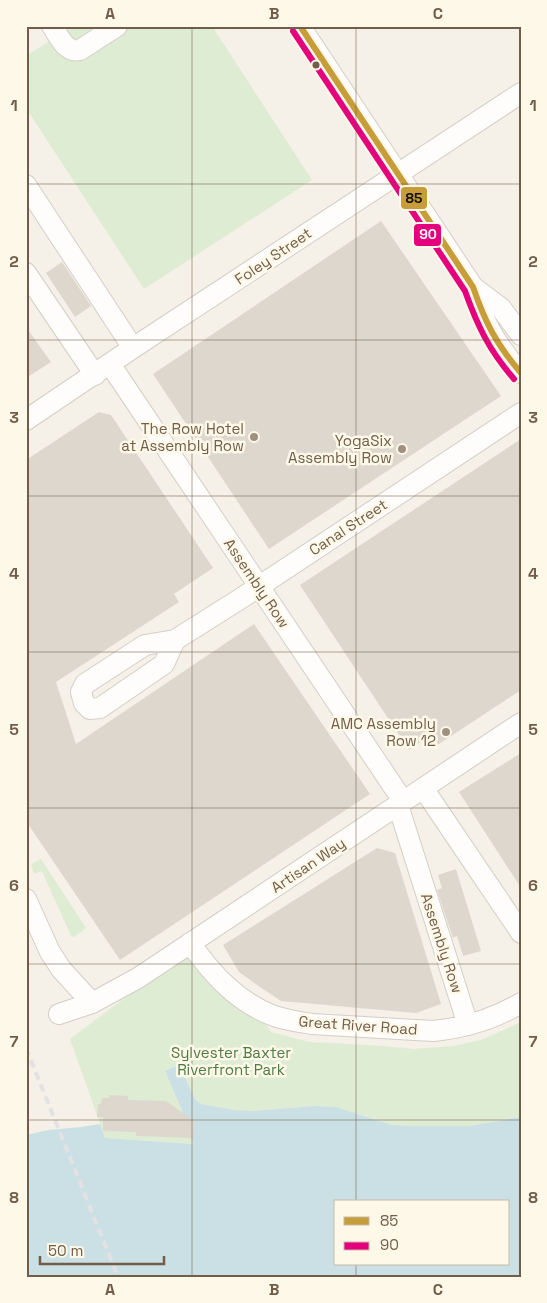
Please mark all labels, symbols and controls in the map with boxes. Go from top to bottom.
text: A [105,3,115,24]
text: B [269,3,279,24]
text: C [433,3,443,24]
unlabelled marker [311,60,321,70]
text: 1 [10,95,18,116]
text: 1 [529,95,537,116]
line badge: 85 [400,186,428,210]
text: 85 [406,189,422,207]
street label: Foley Street [231,223,315,289]
line badge: 90 [413,223,442,247]
text: 90 [419,225,437,243]
text: 2 [9,251,19,272]
text: 2 [528,251,538,272]
text: 3 [9,407,19,428]
text: 3 [528,407,538,428]
place label: The Row Hotel at Assembly Row [121,419,244,455]
marker: The Row Hotel at Assembly Row [248,431,260,443]
place label: YogaSix Assembly Row [288,431,392,467]
marker: YogaSix Assembly Row [396,443,408,455]
street label: Canal Street [305,495,391,559]
street label: Assembly Row [220,535,294,631]
text: 4 [9,563,19,584]
text: 4 [528,563,538,584]
place label: AMC Assembly Row 12 [331,714,436,750]
text: 5 [9,719,19,740]
text: 5 [528,719,538,740]
marker: AMC Assembly Row 12 [440,726,452,738]
street label: Artisan Way [267,833,349,897]
text: 6 [9,875,19,896]
text: 6 [528,875,538,896]
street label: Assembly Row [417,891,467,995]
street label: Great River Road [298,1011,418,1039]
text: 7 [10,1031,19,1052]
text: 7 [529,1031,538,1052]
park label: Sylvester Baxter Riverfront Park [171,1043,291,1079]
text: 8 [9,1187,19,1208]
text: 8 [528,1187,538,1208]
legend [334,1200,510,1266]
text: 85 [380,1211,398,1230]
scale bar [40,1233,164,1265]
text: 90 [380,1235,399,1254]
text: 50 m [48,1241,83,1260]
text: A [105,1279,115,1300]
text: B [269,1279,279,1300]
text: C [433,1279,443,1300]

